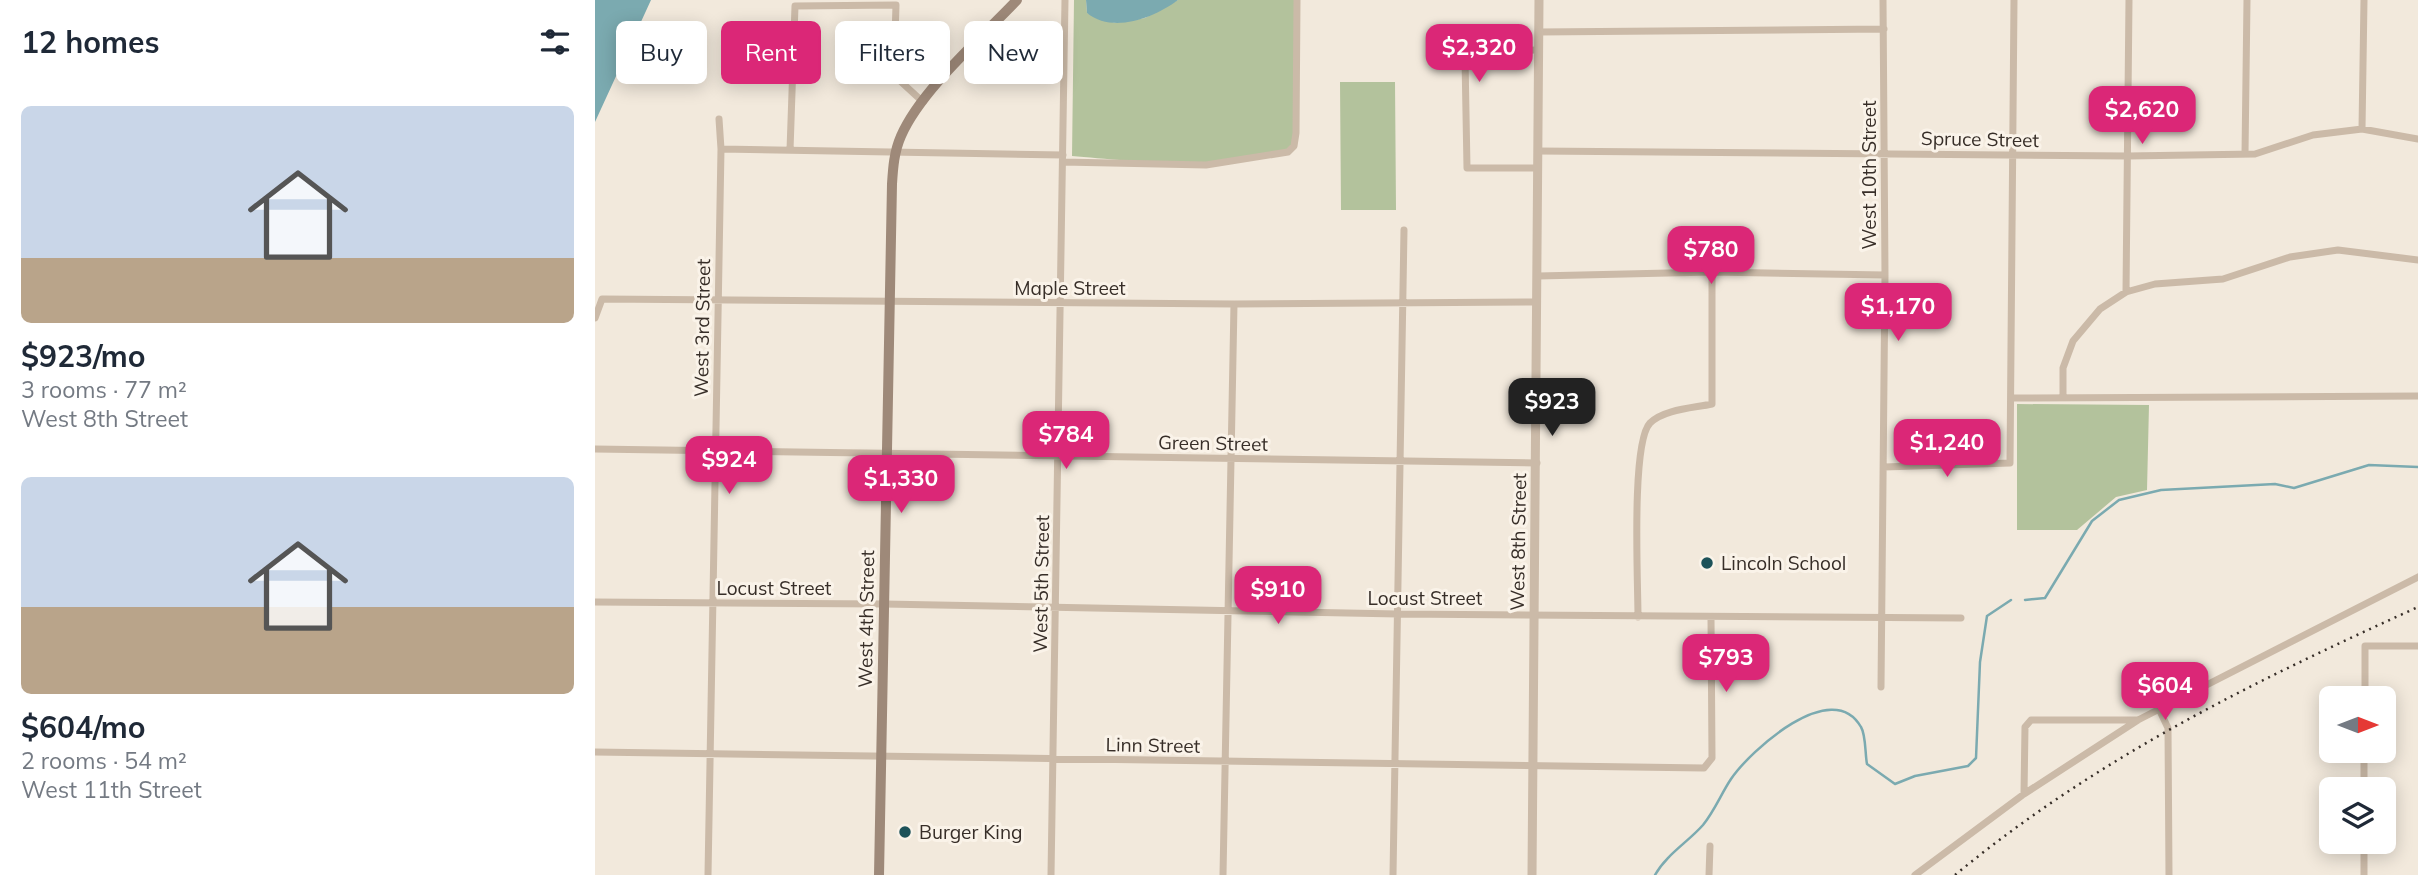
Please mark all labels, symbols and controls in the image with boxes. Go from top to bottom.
chip: Buy [616,21,707,84]
chip: Rent [721,21,821,84]
chip: Filters [835,21,950,84]
chip: New [964,21,1063,84]
text: 12 homes [21,23,160,61]
icon: filters [536,23,574,61]
pin: $2,320 [1422,24,1536,84]
text: $2,320 [1442,32,1516,61]
pin: $2,620 [2085,86,2199,146]
text: $2,620 [2105,94,2179,123]
street label: West 10th Street [1857,100,1881,250]
street label: Spruce Street [1921,126,2040,152]
icon: home [235,152,361,278]
pin: $780 [1670,226,1752,286]
text: $780 [1683,234,1739,263]
street label: West 3rd Street [689,258,715,397]
street label: Maple Street [1014,276,1126,300]
pin: $1,170 [1841,284,1955,343]
text: $1,170 [1861,291,1935,320]
text: $923/mo [21,337,145,375]
text: 3 rooms · 77 m² [21,375,187,404]
pin: $923 [1511,378,1593,438]
text: $923 [1524,386,1580,415]
text: West 8th Street [21,404,188,433]
pin: $784 [1025,412,1107,471]
text: $784 [1038,419,1094,448]
pin: $1,240 [1890,420,2004,479]
text: $1,240 [1910,427,1984,456]
street label: Green Street [1158,430,1269,456]
pin: $924 [688,436,770,496]
text: $924 [701,444,757,473]
pin: $1,330 [844,456,958,515]
text: $1,330 [864,463,938,492]
street label: West 8th Street [1505,472,1531,611]
street label: West 5th Street [1028,514,1054,653]
icon: home [235,523,361,649]
street label: West 4th Street [853,549,879,688]
place label: Lincoln School [1721,551,1846,575]
marker: Lincoln School [1699,555,1715,571]
pin: $910 [1237,566,1319,626]
text: $910 [1250,574,1306,603]
street label: Locust Street [717,576,832,600]
street label: Locust Street [1368,586,1483,610]
pin: $793 [1685,634,1767,694]
text: $793 [1698,642,1754,671]
pin: $604 [2124,662,2206,722]
text: $604 [2137,670,2193,699]
north arrow [2319,686,2396,763]
map controls [2319,686,2396,854]
text: $604/mo [21,708,145,746]
street label: Linn Street [1105,732,1201,758]
text: 2 rooms · 54 m² [21,746,187,775]
text: West 11th Street [21,775,202,804]
button: layers [2319,777,2396,854]
place label: Burger King [919,820,1022,844]
marker: Burger King [897,824,913,840]

